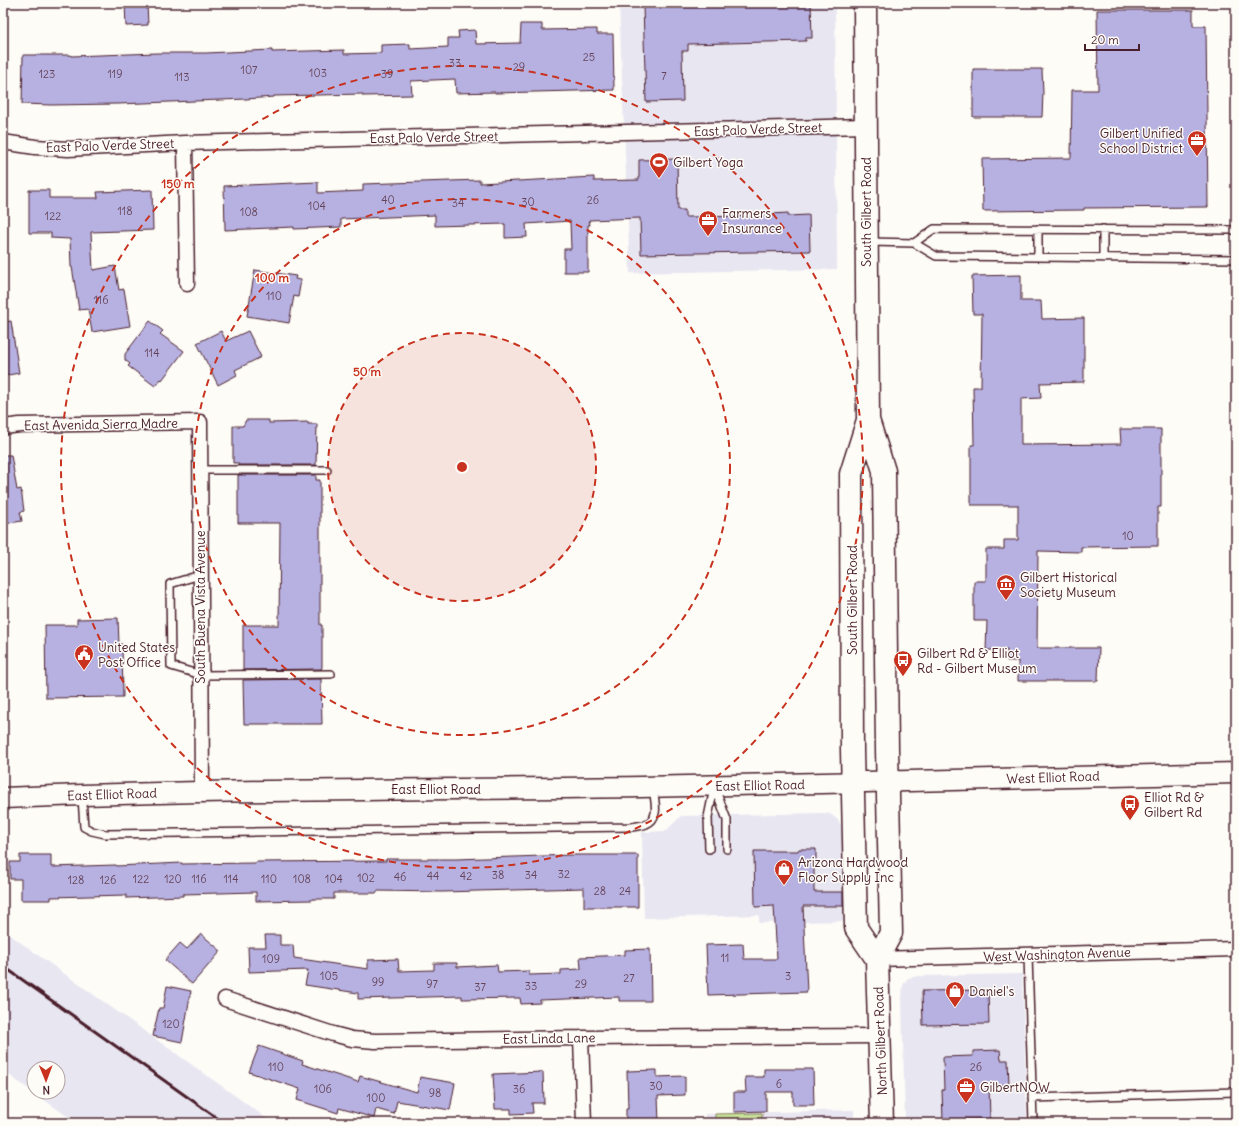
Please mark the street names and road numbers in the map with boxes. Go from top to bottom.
street label: East Palo Verde Street [693,119,823,140]
street label: East Palo Verde Street [370,128,499,147]
street label: East Palo Verde Street [45,135,175,156]
street label: South Gilbert Road [858,157,875,267]
street label: East Avenida Sierra Madre [24,415,178,434]
street label: South Buena Vista Avenue [192,530,209,684]
street label: South Gilbert Road [844,545,861,655]
street label: West Elliot Road [1006,767,1100,788]
street label: East Elliot Road [715,776,805,795]
street label: East Elliot Road [391,781,481,798]
street label: East Elliot Road [67,784,158,805]
street label: West Washington Avenue [983,943,1131,966]
street label: North Gilbert Road [870,986,891,1096]
street label: East Linda Lane [502,1029,596,1048]

